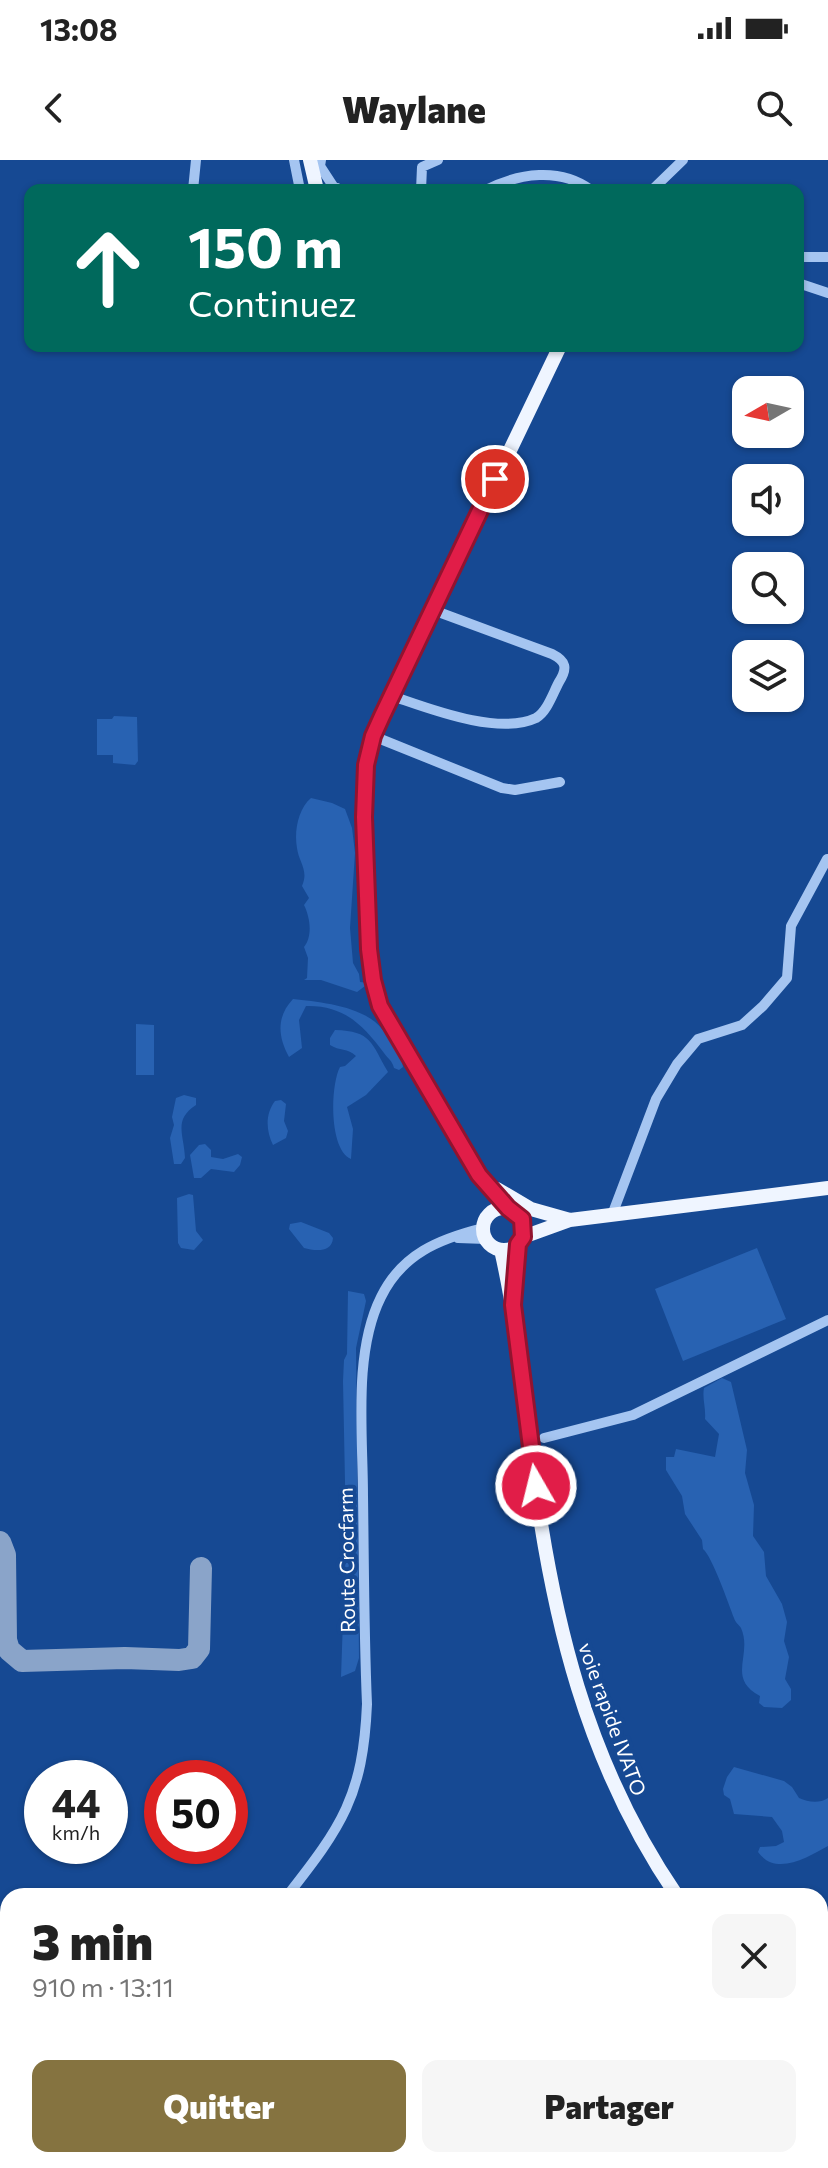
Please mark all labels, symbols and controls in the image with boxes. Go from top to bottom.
text: 13:08 [40,10,117,47]
icon: back [32,86,76,130]
text: Waylane [342,86,486,130]
icon: search [752,86,796,130]
text: 150 m [188,211,343,280]
icon: ahead [56,216,160,320]
text: Continuez [188,280,356,324]
north arrow [732,376,804,448]
map controls [732,376,804,712]
pin [461,445,529,513]
icon: arrive [473,457,517,501]
button: sound [732,464,804,536]
button: search [732,552,804,624]
button: layers [732,640,804,712]
position arrow [494,1444,578,1528]
street label: Route Crocfarm [333,1487,359,1633]
street label: voie rapide IVATO [574,1639,652,1799]
speed limit sign: 50 [144,1760,248,1864]
text: 44 [51,1777,101,1826]
text: km/h [52,1820,100,1844]
text: 3 min [32,1911,153,1970]
button: close [712,1914,796,1998]
text: 910 m · 13:11 [32,1971,174,2002]
button: Quitter [32,2060,406,2152]
button: Partager [422,2060,796,2152]

